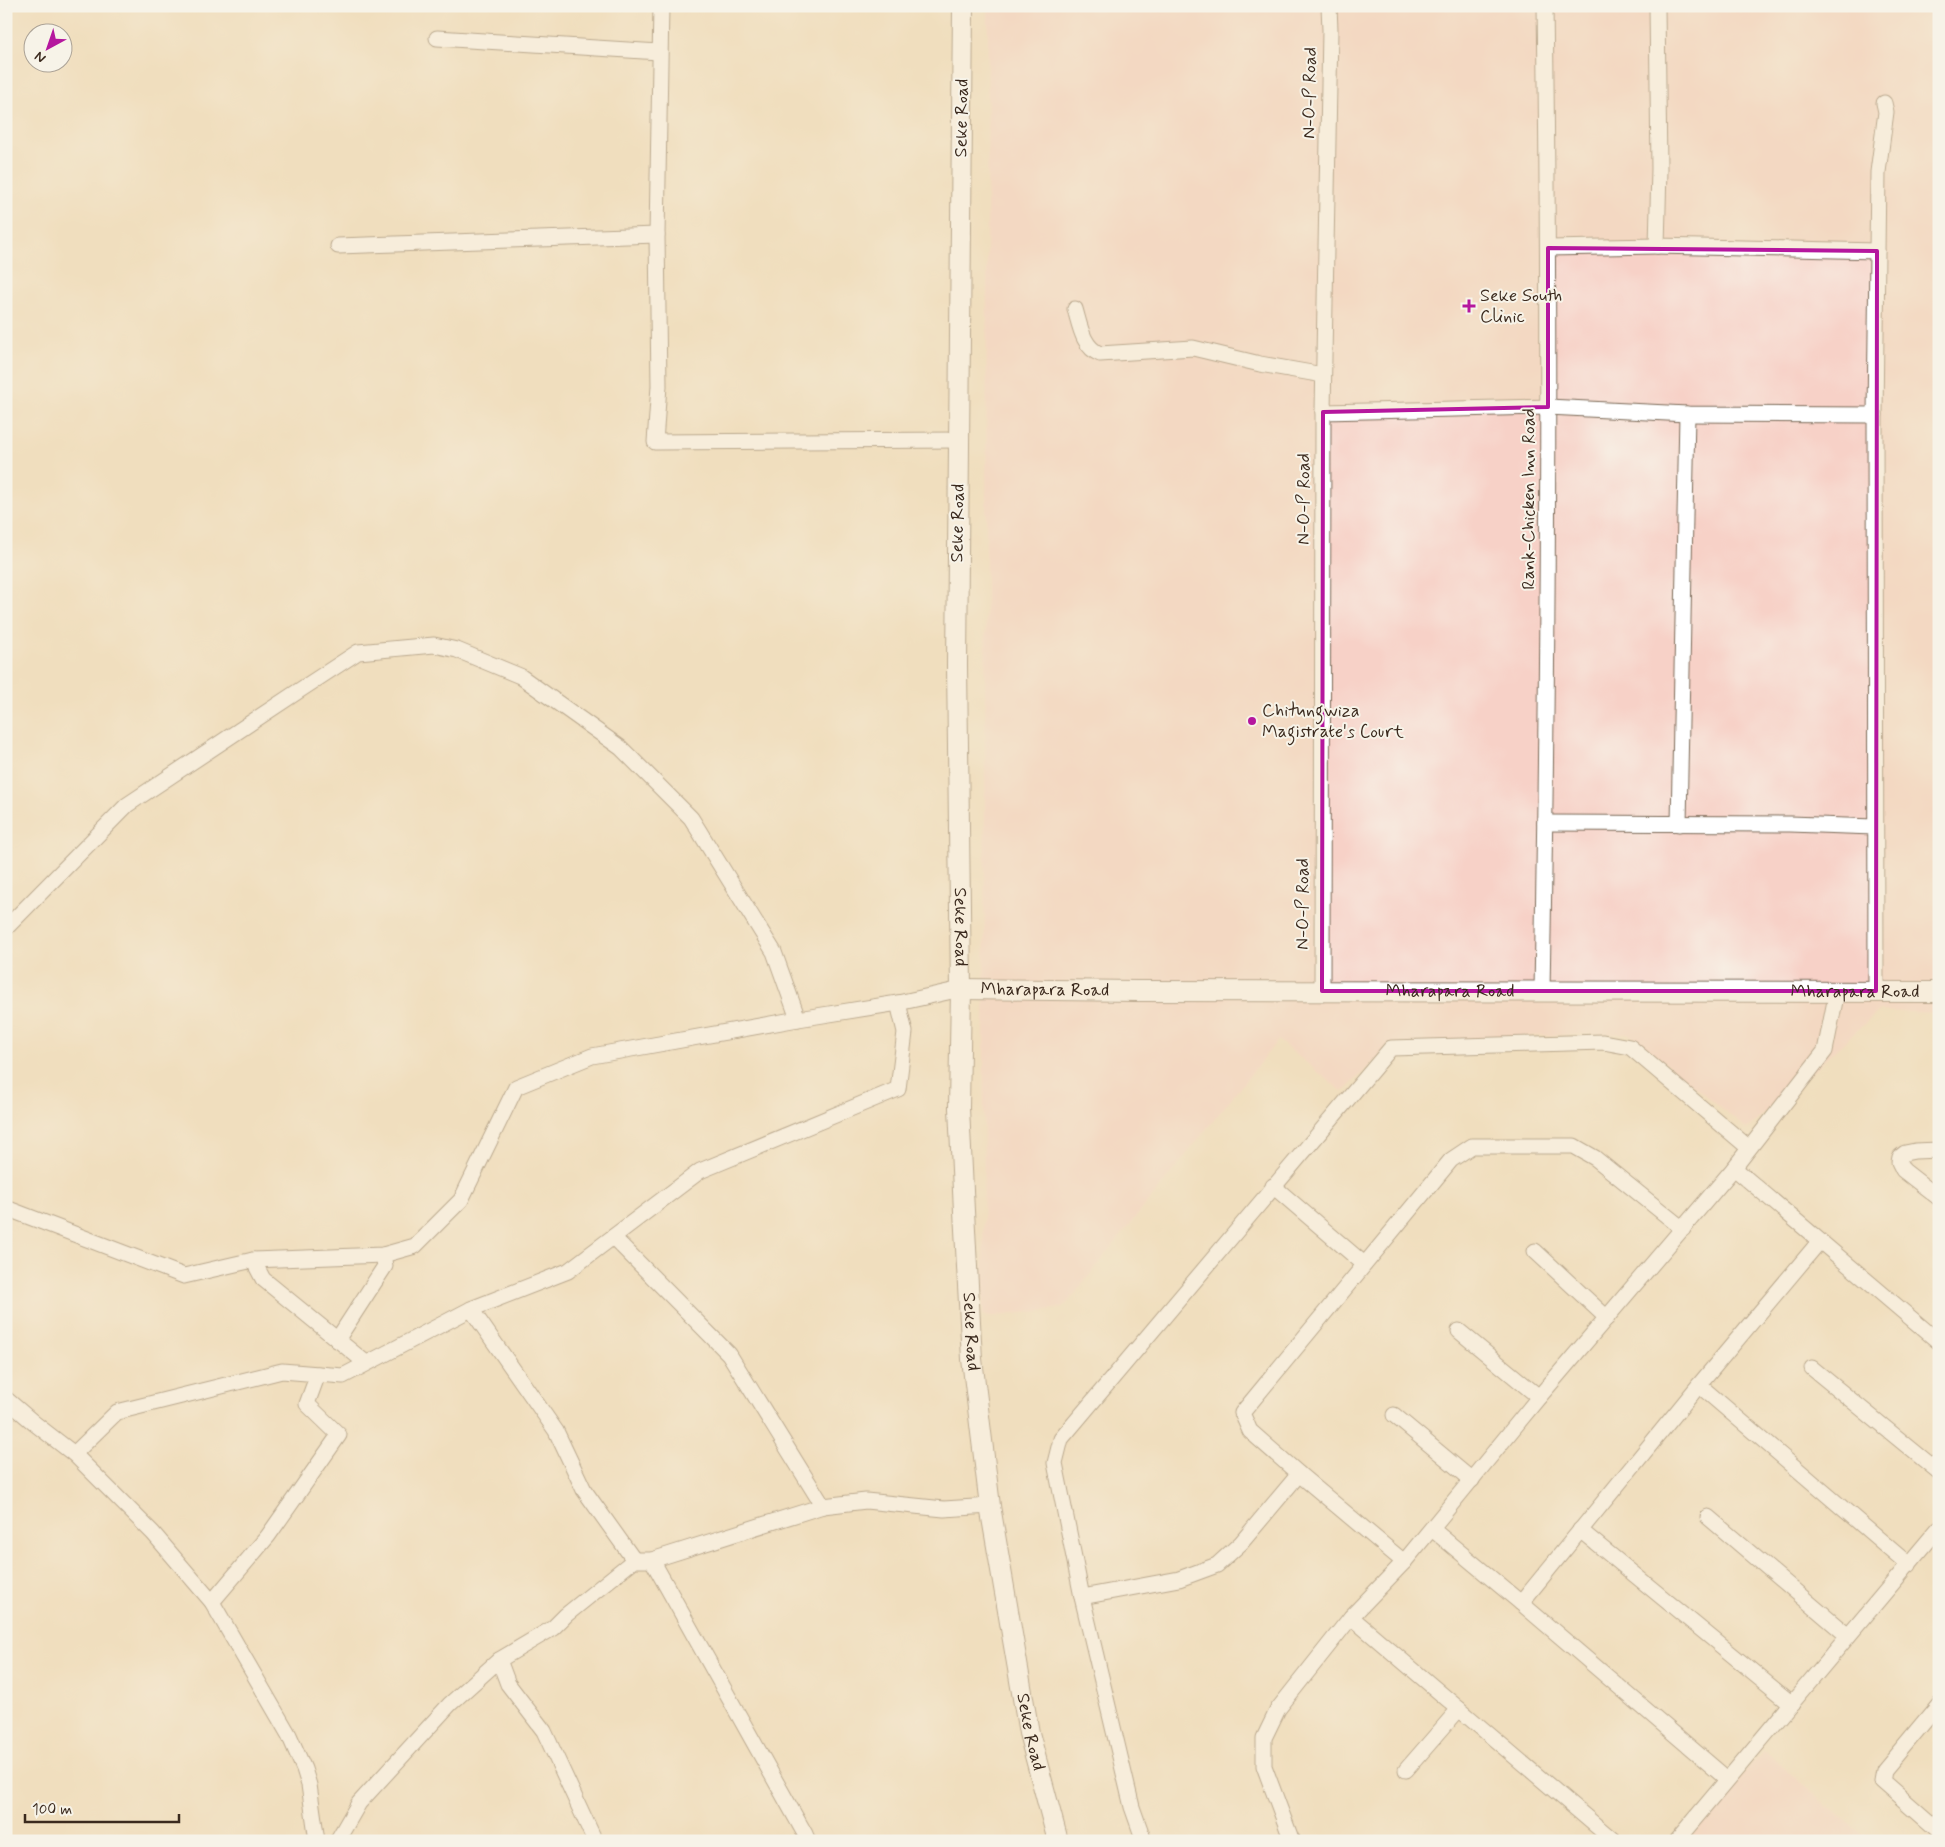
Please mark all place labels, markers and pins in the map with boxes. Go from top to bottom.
place label: Seke South Clinic [1480,284,1562,329]
marker: Seke South Clinic [1462,299,1476,313]
place label: Chitungwiza Magistrate's Court [1262,699,1404,746]
marker: Chitungwiza Magistrate's Court [1246,715,1258,727]

